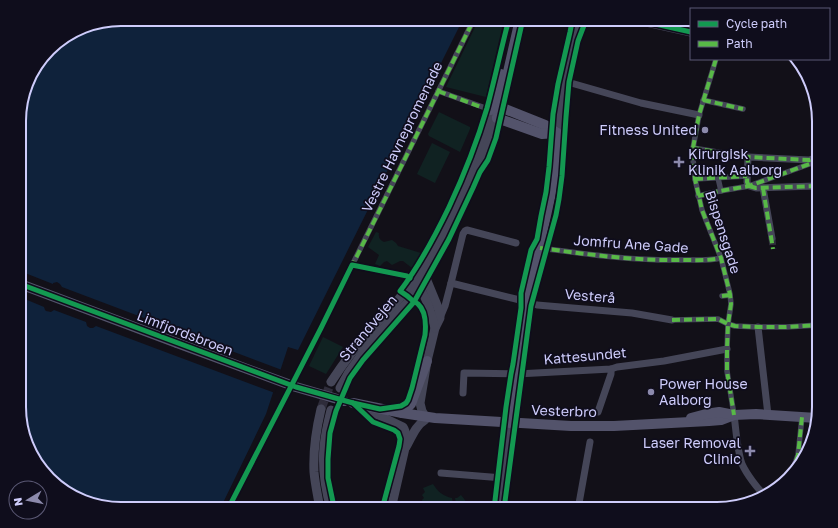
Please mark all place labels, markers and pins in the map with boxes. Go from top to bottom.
place label: Fitness United [599,121,697,138]
marker: Fitness United [700,125,710,135]
place label: Kirurgisk Klinik Aalborg [688,145,782,178]
marker: Kirurgisk Klinik Aalborg [673,156,685,168]
place label: Power House Aalborg [659,375,748,408]
marker: Power House Aalborg [646,387,656,397]
place label: Laser Removal Clinic [643,434,741,467]
marker: Laser Removal Clinic [744,445,756,457]

